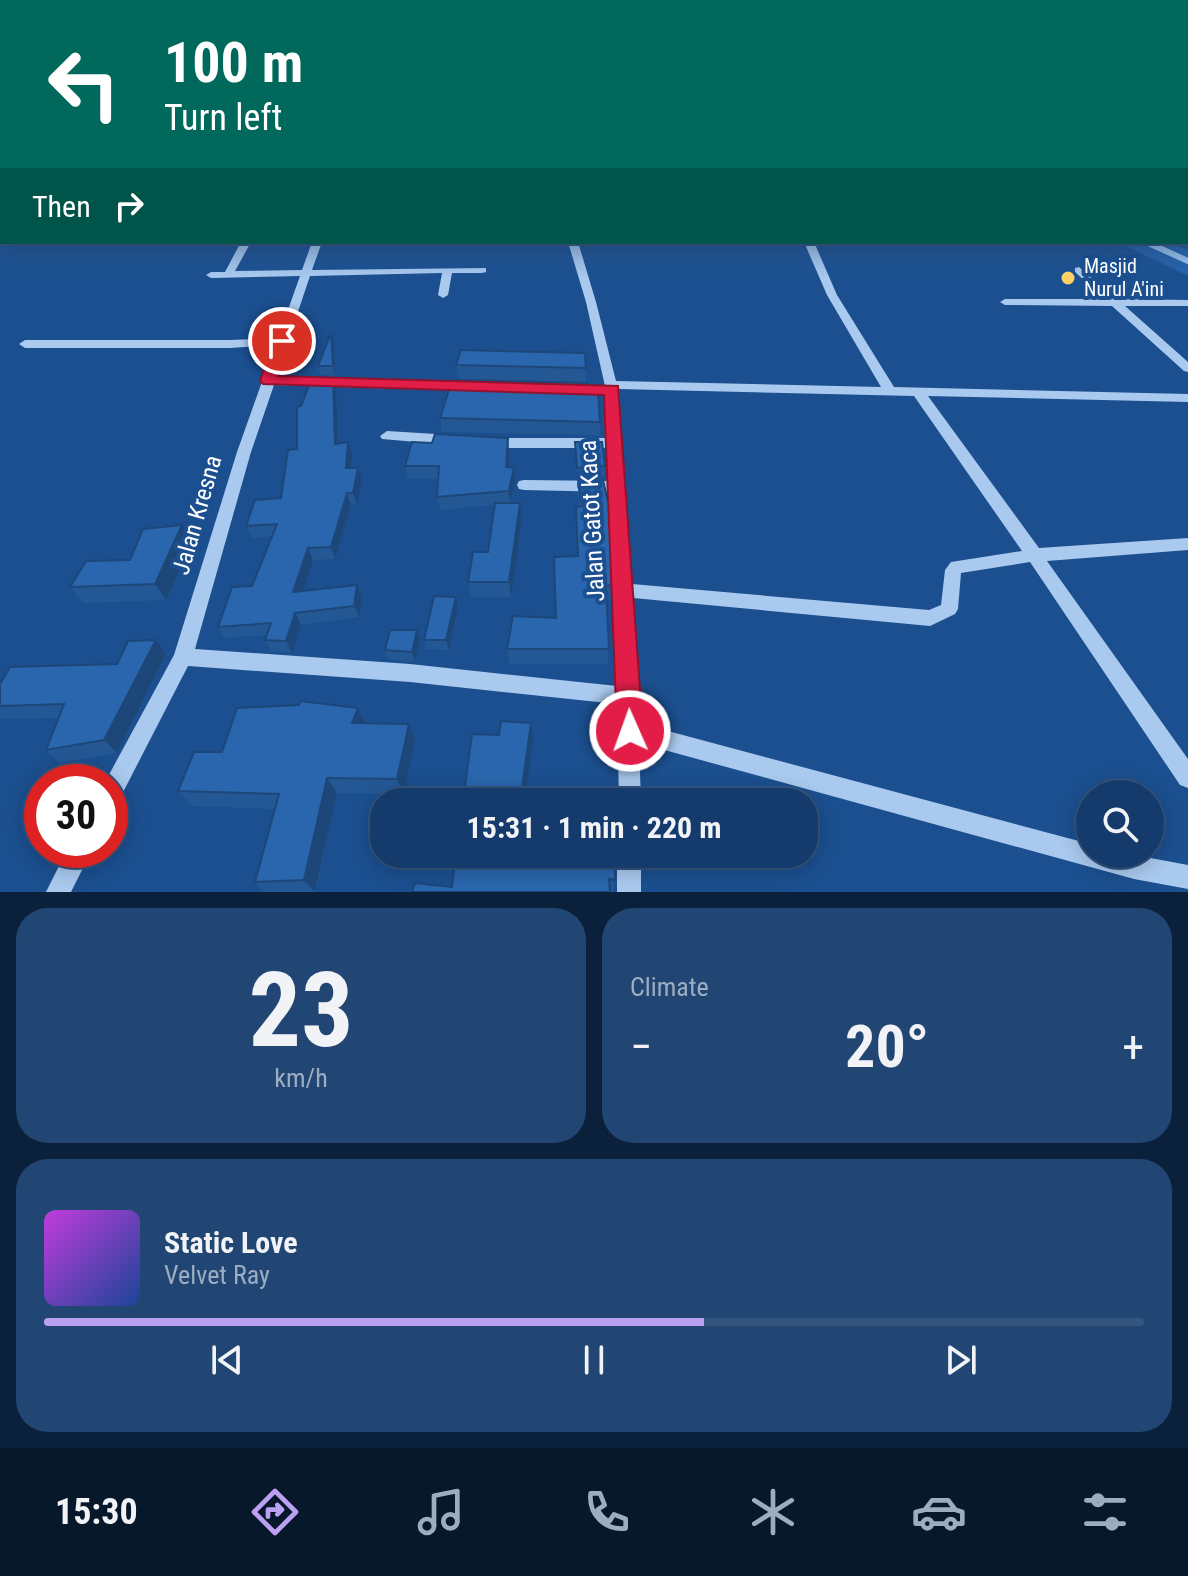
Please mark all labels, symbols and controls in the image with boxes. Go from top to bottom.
text: 100 m [164,30,303,96]
icon: left [32,32,136,136]
text: Turn left [164,97,282,139]
icon: right [107,184,151,228]
text: Then [32,189,91,224]
place label: Masjid Nurul A'ini [1084,254,1164,301]
marker: Masjid Nurul A'ini [1059,269,1077,287]
pin [248,307,316,375]
icon: arrive [260,319,304,363]
street label: Jalan Gatot Kaca [574,440,610,602]
street label: Jalan Kresna [167,452,227,578]
position arrow [588,689,672,773]
speed limit sign: 30 [24,764,128,868]
map controls [1076,780,1164,868]
button: search [1076,780,1164,868]
text: 15:31 · 1 min · 220 m [467,810,721,845]
text: 23 [248,950,354,1071]
text: Climate [630,972,709,1002]
text: 20° [845,1011,929,1082]
text: − [630,1021,652,1073]
text: + [1122,1021,1144,1073]
text: km/h [274,1063,328,1093]
text: Static Love [164,1225,298,1260]
text: Velvet Ray [164,1260,270,1290]
icon: previous [205,1338,249,1382]
icon: pause [572,1338,616,1382]
icon: next [939,1338,983,1382]
icon: directions [247,1484,303,1540]
icon: music [413,1484,469,1540]
icon: phone [579,1484,635,1540]
icon: climate [745,1484,801,1540]
icon: car [911,1484,967,1540]
icon: filters [1077,1484,1133,1540]
text: 15:30 [55,1491,138,1533]

